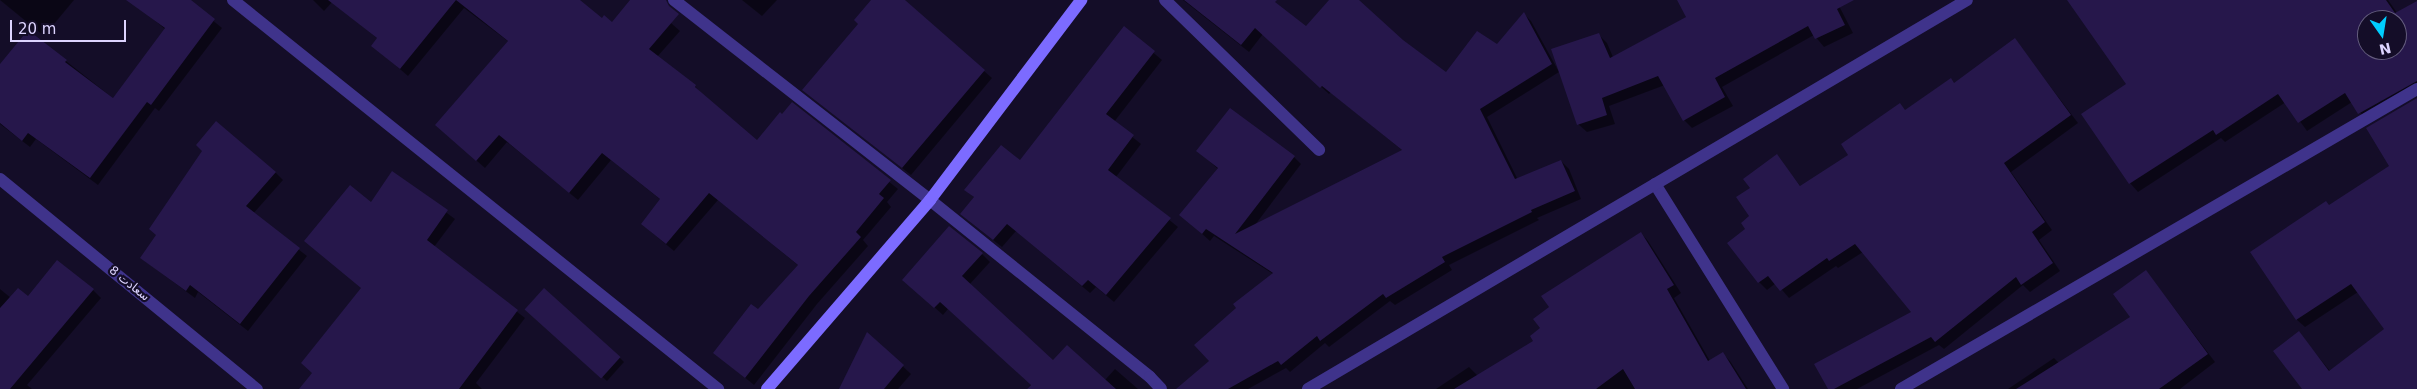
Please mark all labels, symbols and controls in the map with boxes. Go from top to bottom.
scale bar [12,10,129,42]
north arrow [2357,10,2407,60]
text: 20 m [18,20,56,38]
text: N [2378,40,2393,58]
street label: سعادت 8 [106,263,152,305]

